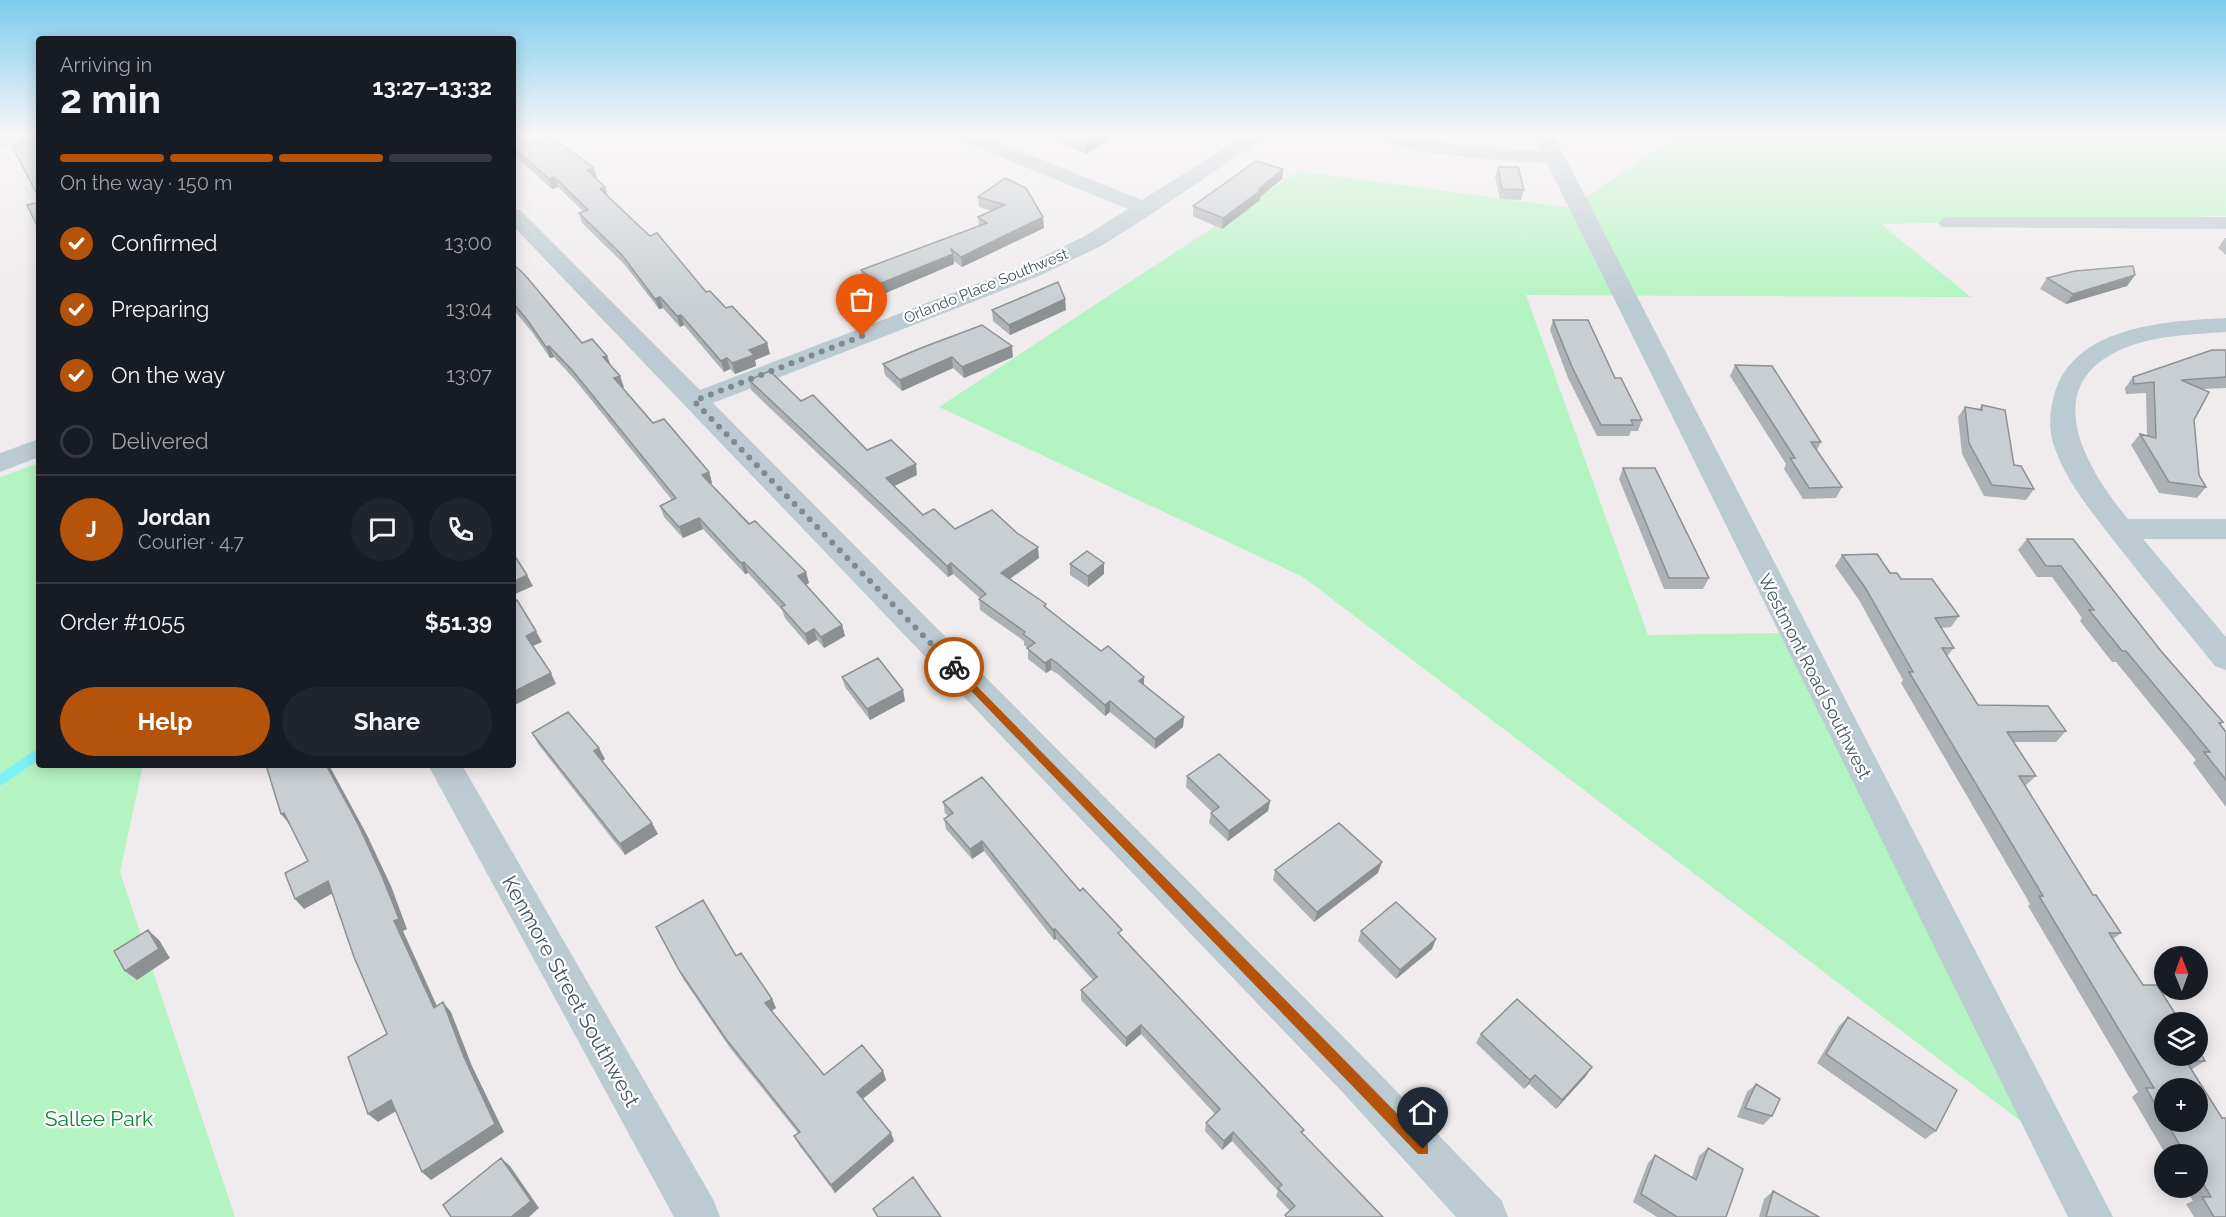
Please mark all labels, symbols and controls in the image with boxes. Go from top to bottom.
text: Arriving in [60,53,152,77]
text: 13:27–13:32 [373,74,492,100]
text: 2 min [60,76,161,122]
text: On the way · 150 m [60,171,232,195]
icon: check [60,227,93,260]
text: Confirmed [111,230,218,256]
text: 13:00 [445,231,492,255]
street label: Orlando Place Southwest [901,245,1071,327]
pin [836,274,887,336]
icon: bag [845,283,878,316]
icon: check [60,293,93,326]
text: Preparing [111,296,209,322]
text: 13:04 [446,297,492,321]
icon: check [60,359,93,392]
text: On the way [111,362,225,388]
text: 13:07 [446,363,492,387]
text: Delivered [111,428,209,454]
button: chat [351,498,414,561]
button: phone [429,498,492,561]
text: Jordan [138,504,210,530]
text: J [86,516,97,542]
text: Courier · 4.7 [138,530,244,554]
street label: Westmont Road Southwest [1754,570,1876,782]
text: Order #1055 [60,609,185,635]
text: $51.39 [425,609,492,635]
courier [924,637,984,697]
icon: bike [938,651,971,684]
button: Help [60,687,270,756]
button: Share [282,687,492,756]
street label: Kenmore Street Southwest [497,871,645,1111]
north arrow [2154,946,2208,1000]
map controls [2154,946,2208,1198]
button: layers [2154,1012,2208,1066]
button: + [2154,1078,2208,1132]
pin [1397,1087,1448,1149]
icon: home [1406,1096,1439,1129]
park label: Sallee Park [45,1106,153,1131]
button: − [2154,1144,2208,1198]

